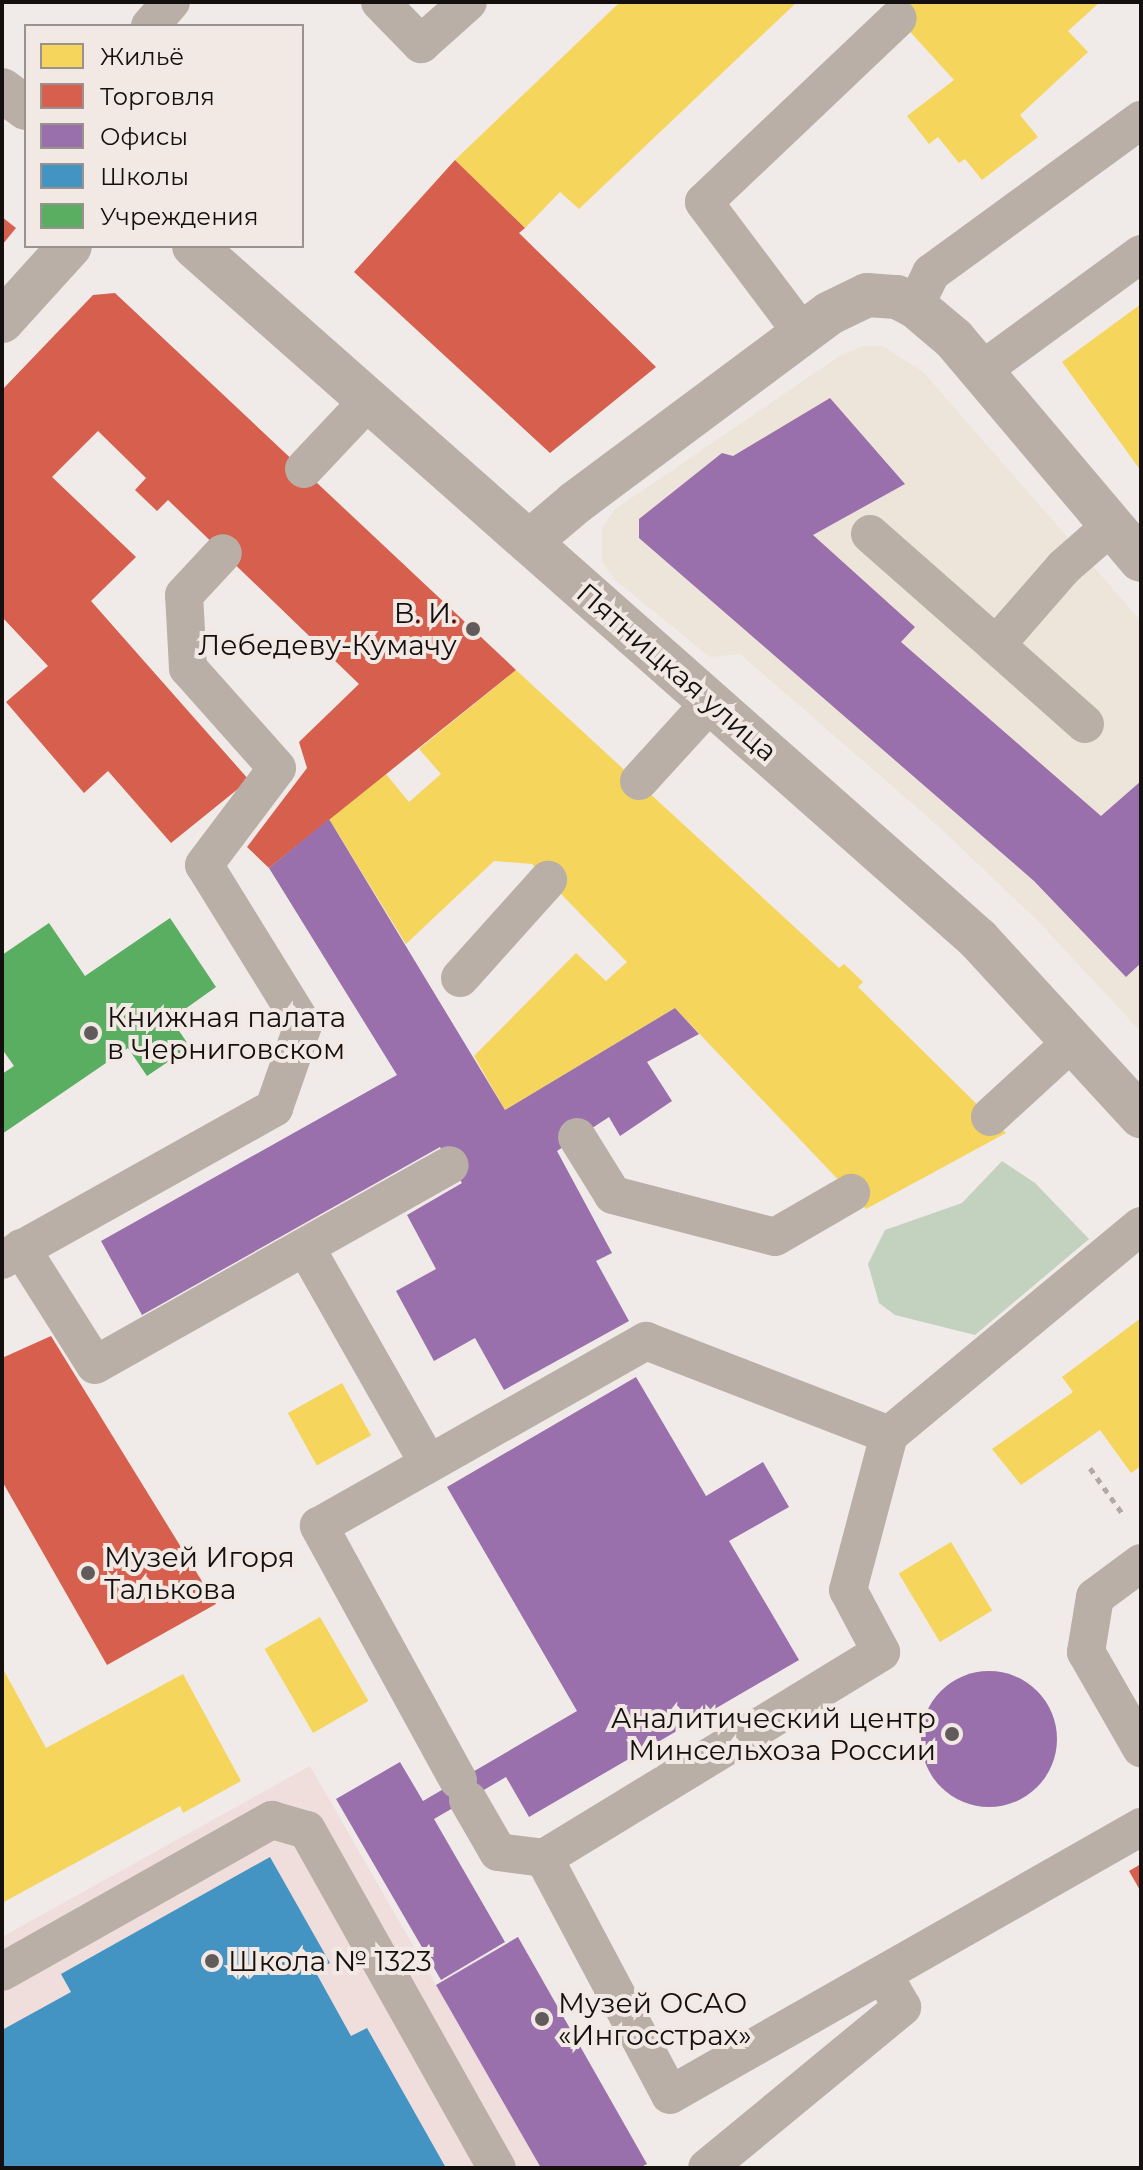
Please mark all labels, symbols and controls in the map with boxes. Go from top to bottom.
legend [24,24,304,248]
text: Жильё [100,42,184,71]
text: Торговля [100,82,215,111]
text: Офисы [100,122,188,151]
text: Школы [100,162,189,191]
text: Учреждения [100,202,258,231]
street label: Пятницкая улица [570,576,784,768]
place label: В. И. Лебедеву-Кумачу [198,596,457,662]
marker: В. И. Лебедеву-Кумачу [464,620,482,638]
place label: Книжная палата в Черниговском [107,1000,346,1066]
marker: Книжная палата в Черниговском [82,1024,100,1042]
place label: Музей Игоря Талькова [104,1540,295,1606]
marker: Музей Игоря Талькова [79,1564,97,1582]
place label: Аналитический центр Минсельхоза России [611,1701,936,1767]
marker: Аналитический центр Минсельхоза России [943,1725,961,1743]
place label: Школа № 1323 [228,1944,432,1978]
marker: Школа № 1323 [203,1952,221,1970]
place label: Музей ОСАО «Ингосстрах» [558,1986,752,2052]
marker: Музей ОСАО «Ингосстрах» [533,2010,551,2028]

